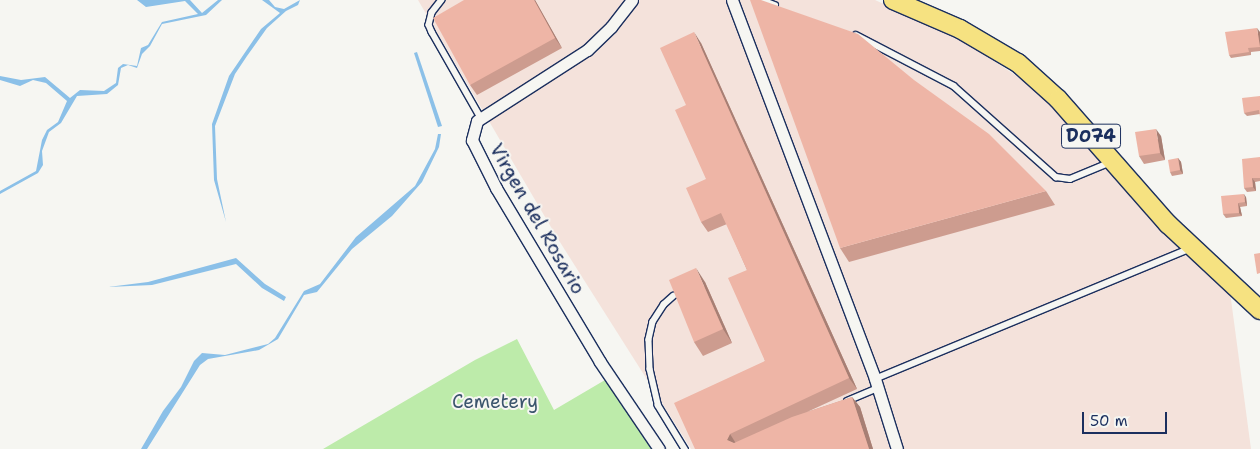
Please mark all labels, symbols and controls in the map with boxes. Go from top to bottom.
road number: D074 [1061,120,1121,152]
street label: Virgen del Rosario [485,140,589,298]
park label: Cemetery [452,391,538,413]
scale bar [1085,402,1170,434]
text: 50 m [1090,411,1128,431]

